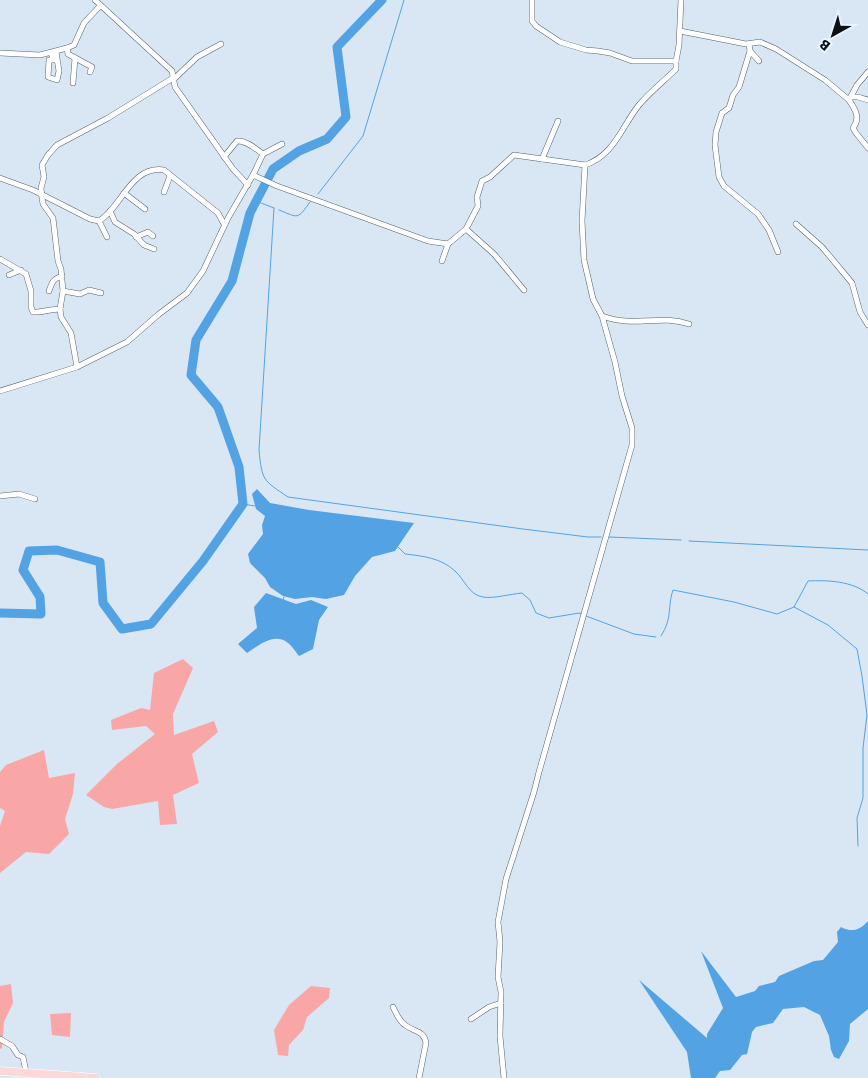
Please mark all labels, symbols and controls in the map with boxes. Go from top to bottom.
north arrow [808,10,858,60]
text: B [816,35,834,54]

